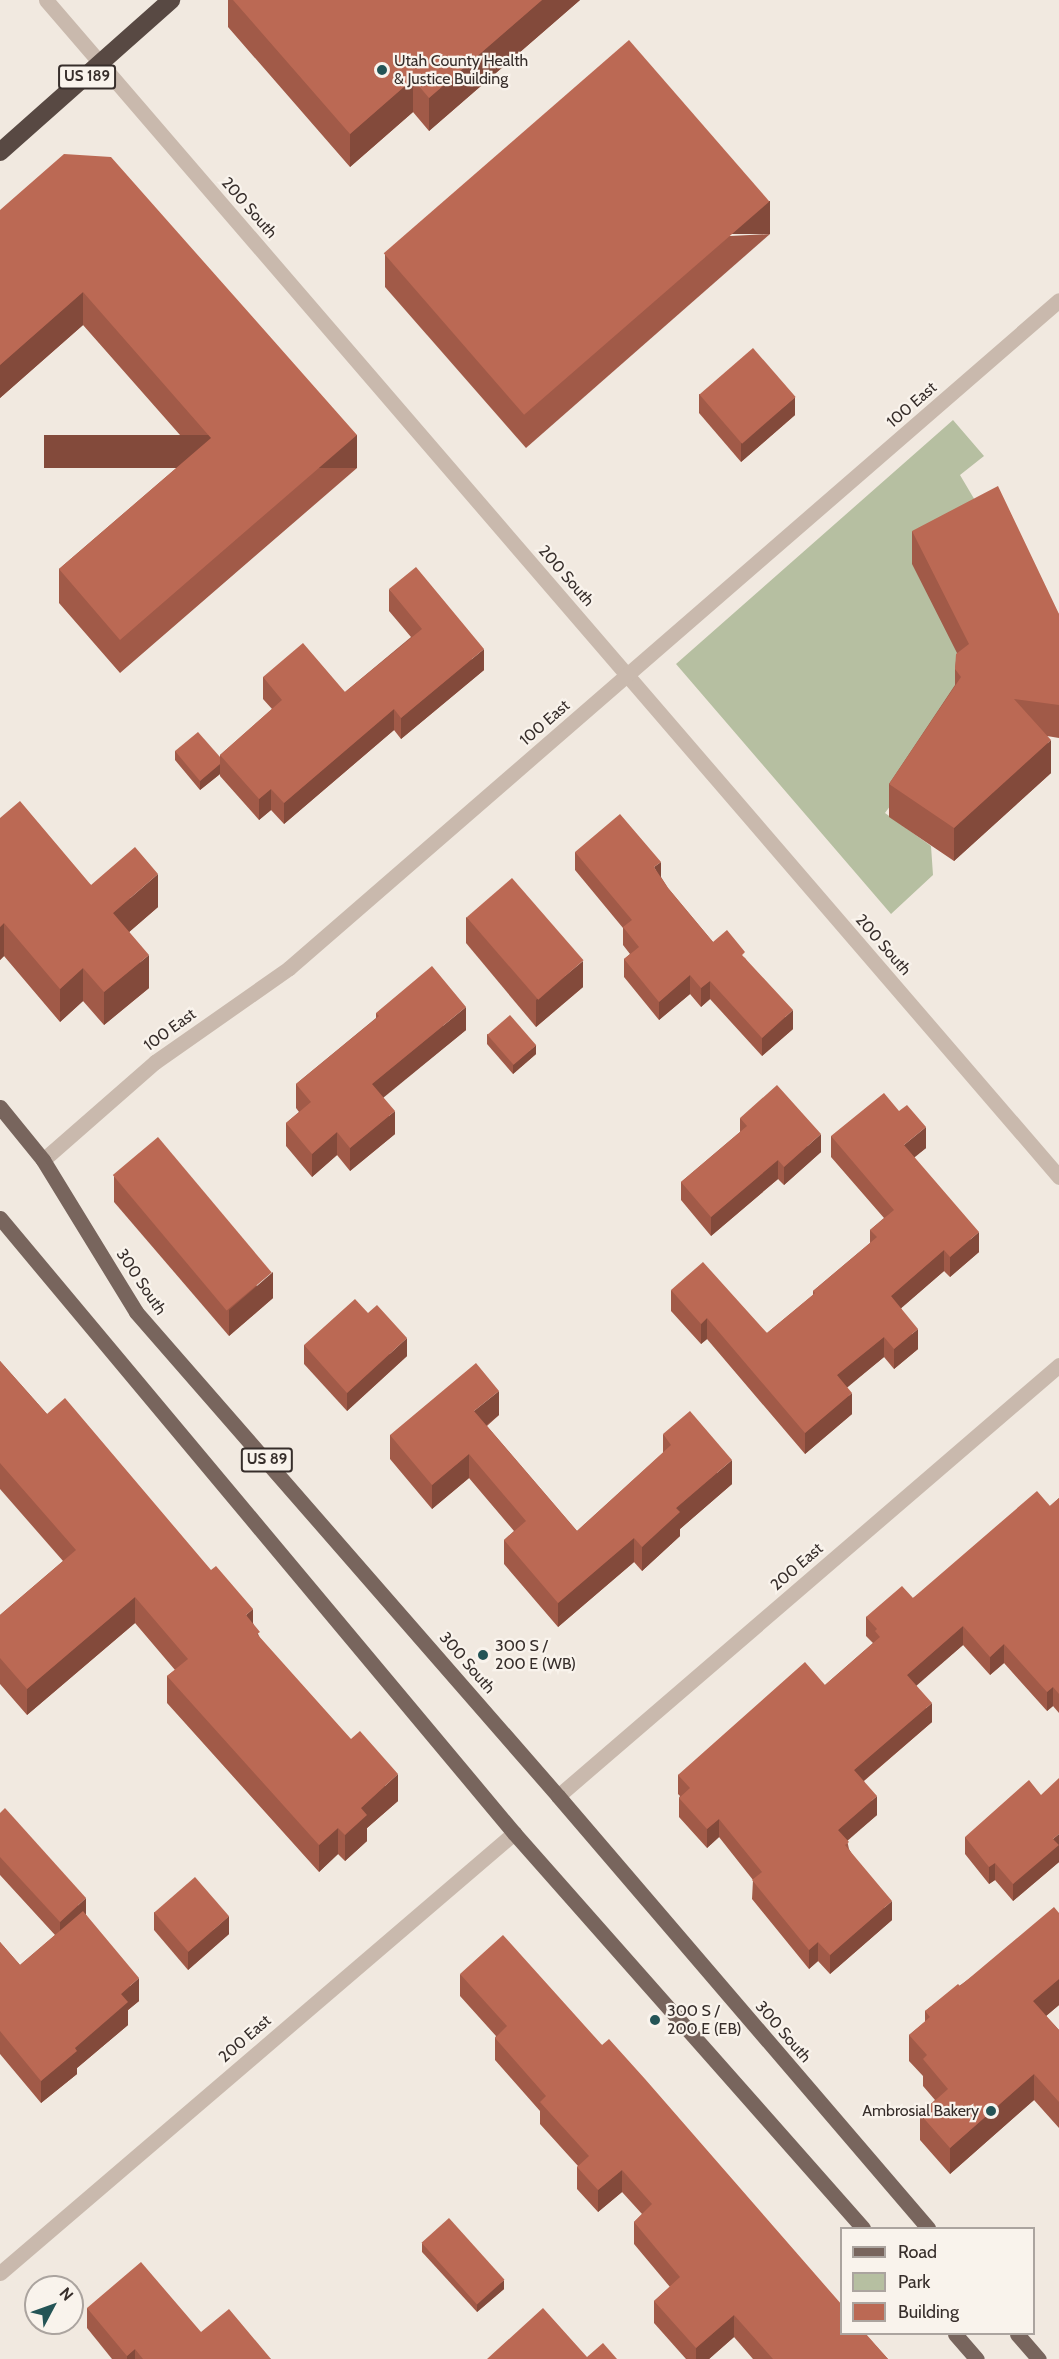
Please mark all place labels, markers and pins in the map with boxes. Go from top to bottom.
place label: Utah County Health & Justice Building [394,51,528,89]
marker: Utah County Health & Justice Building [375,63,389,77]
place label: 300 S / 200 E (WB) [495,1636,576,1674]
marker: 300 S / 200 E (WB) [476,1648,490,1662]
place label: 300 S / 200 E (EB) [667,2001,742,2039]
marker: 300 S / 200 E (EB) [648,2013,662,2027]
place label: Ambrosial Bakery [862,2101,979,2121]
marker: Ambrosial Bakery [984,2104,998,2118]

